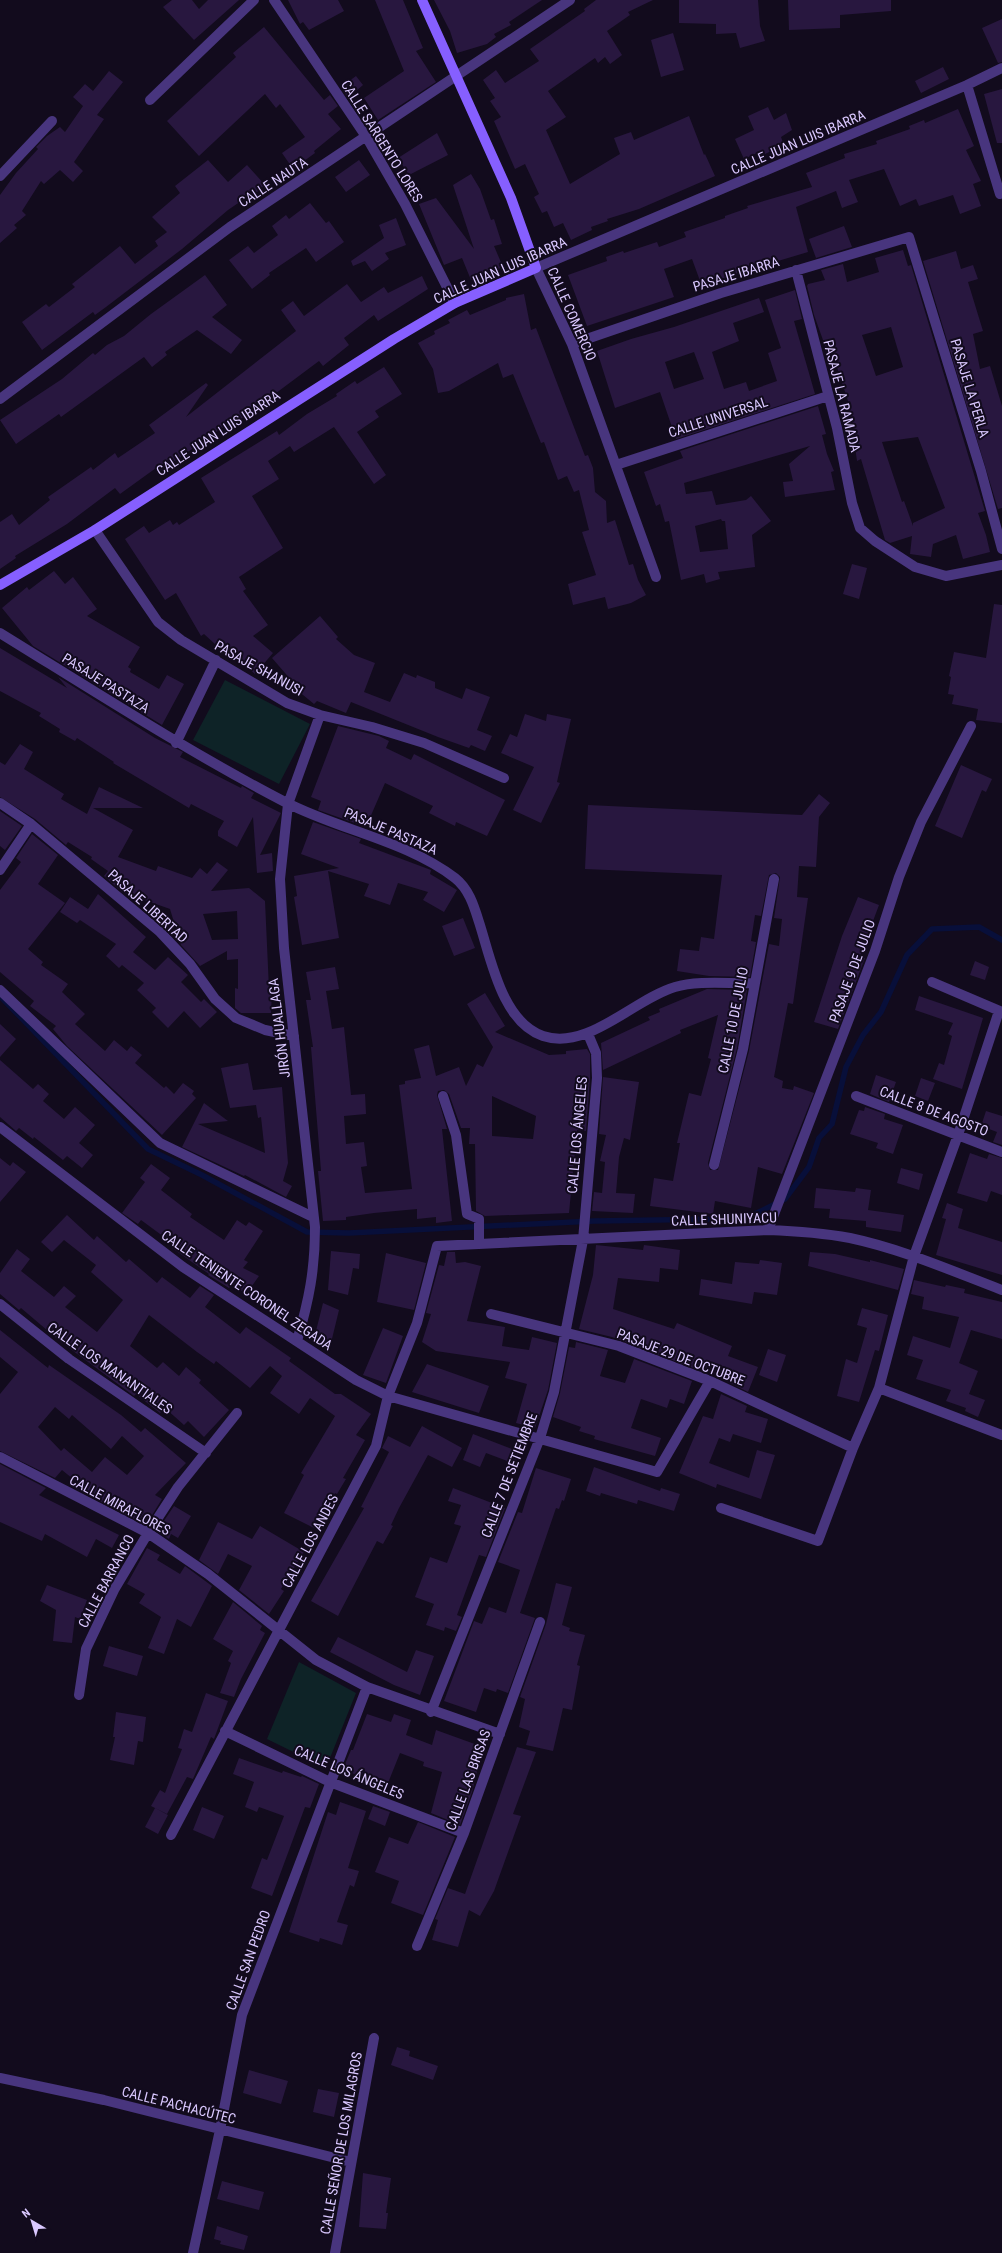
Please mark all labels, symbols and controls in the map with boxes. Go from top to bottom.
street label: CALLE SARGENTO LORES [338,77,426,205]
street label: CALLE JUAN LUIS IBARRA [728,106,868,178]
street label: CALLE NAUTA [236,154,310,210]
street label: CALLE JUAN LUIS IBARRA [431,233,569,307]
street label: PASAJE IBARRA [691,253,781,295]
street label: CALLE COMERCIO [544,265,600,363]
street label: PASAJE LA PERLA [947,337,993,439]
street label: PASAJE LA RAMADA [820,338,864,454]
street label: CALLE JUAN LUIS IBARRA [153,387,283,479]
street label: CALLE UNIVERSAL [666,393,770,441]
street label: PASAJE SHANUSI [212,637,306,699]
street label: PASAJE PASTAZA [60,650,152,716]
street label: PASAJE PASTAZA [342,804,440,858]
street label: PASAJE LIBERTAD [105,866,191,946]
street label: PASAJE 9 DE JULIO [826,917,878,1025]
street label: CALLE 10 DE JULIO [715,966,751,1074]
street label: JIRÓN HUALLAGA [264,977,293,1079]
street label: CALLE LOS ÁNGELES [563,1076,590,1194]
street label: CALLE 8 DE AGOSTO [877,1083,991,1139]
street label: CALLE SHUNIYACU [671,1209,777,1229]
street label: CALLE TENIENTE CORONEL ZEGADA [158,1227,336,1353]
street label: CALLE LOS MANANTIALES [45,1319,175,1417]
street label: PASAJE 29 DE OCTUBRE [615,1325,747,1389]
street label: CALLE 7 DE SETIEMBRE [478,1410,540,1540]
street label: CALLE MIRAFLORES [67,1472,173,1538]
street label: CALLE LOS ANDES [279,1492,341,1590]
street label: CALLE BARRANCO [75,1532,137,1630]
street label: CALLE LAS BRISAS [442,1727,494,1833]
street label: CALLE LOS ÁNGELES [292,1741,407,1802]
street label: CALLE SAN PEDRO [222,1908,274,2012]
street label: CALLE SEÑOR DE LOS MILAGROS [316,2050,365,2235]
street label: CALLE PACHACÚTEC [120,2082,238,2127]
north arrow [12,2201,52,2241]
text: N [19,2206,33,2221]

